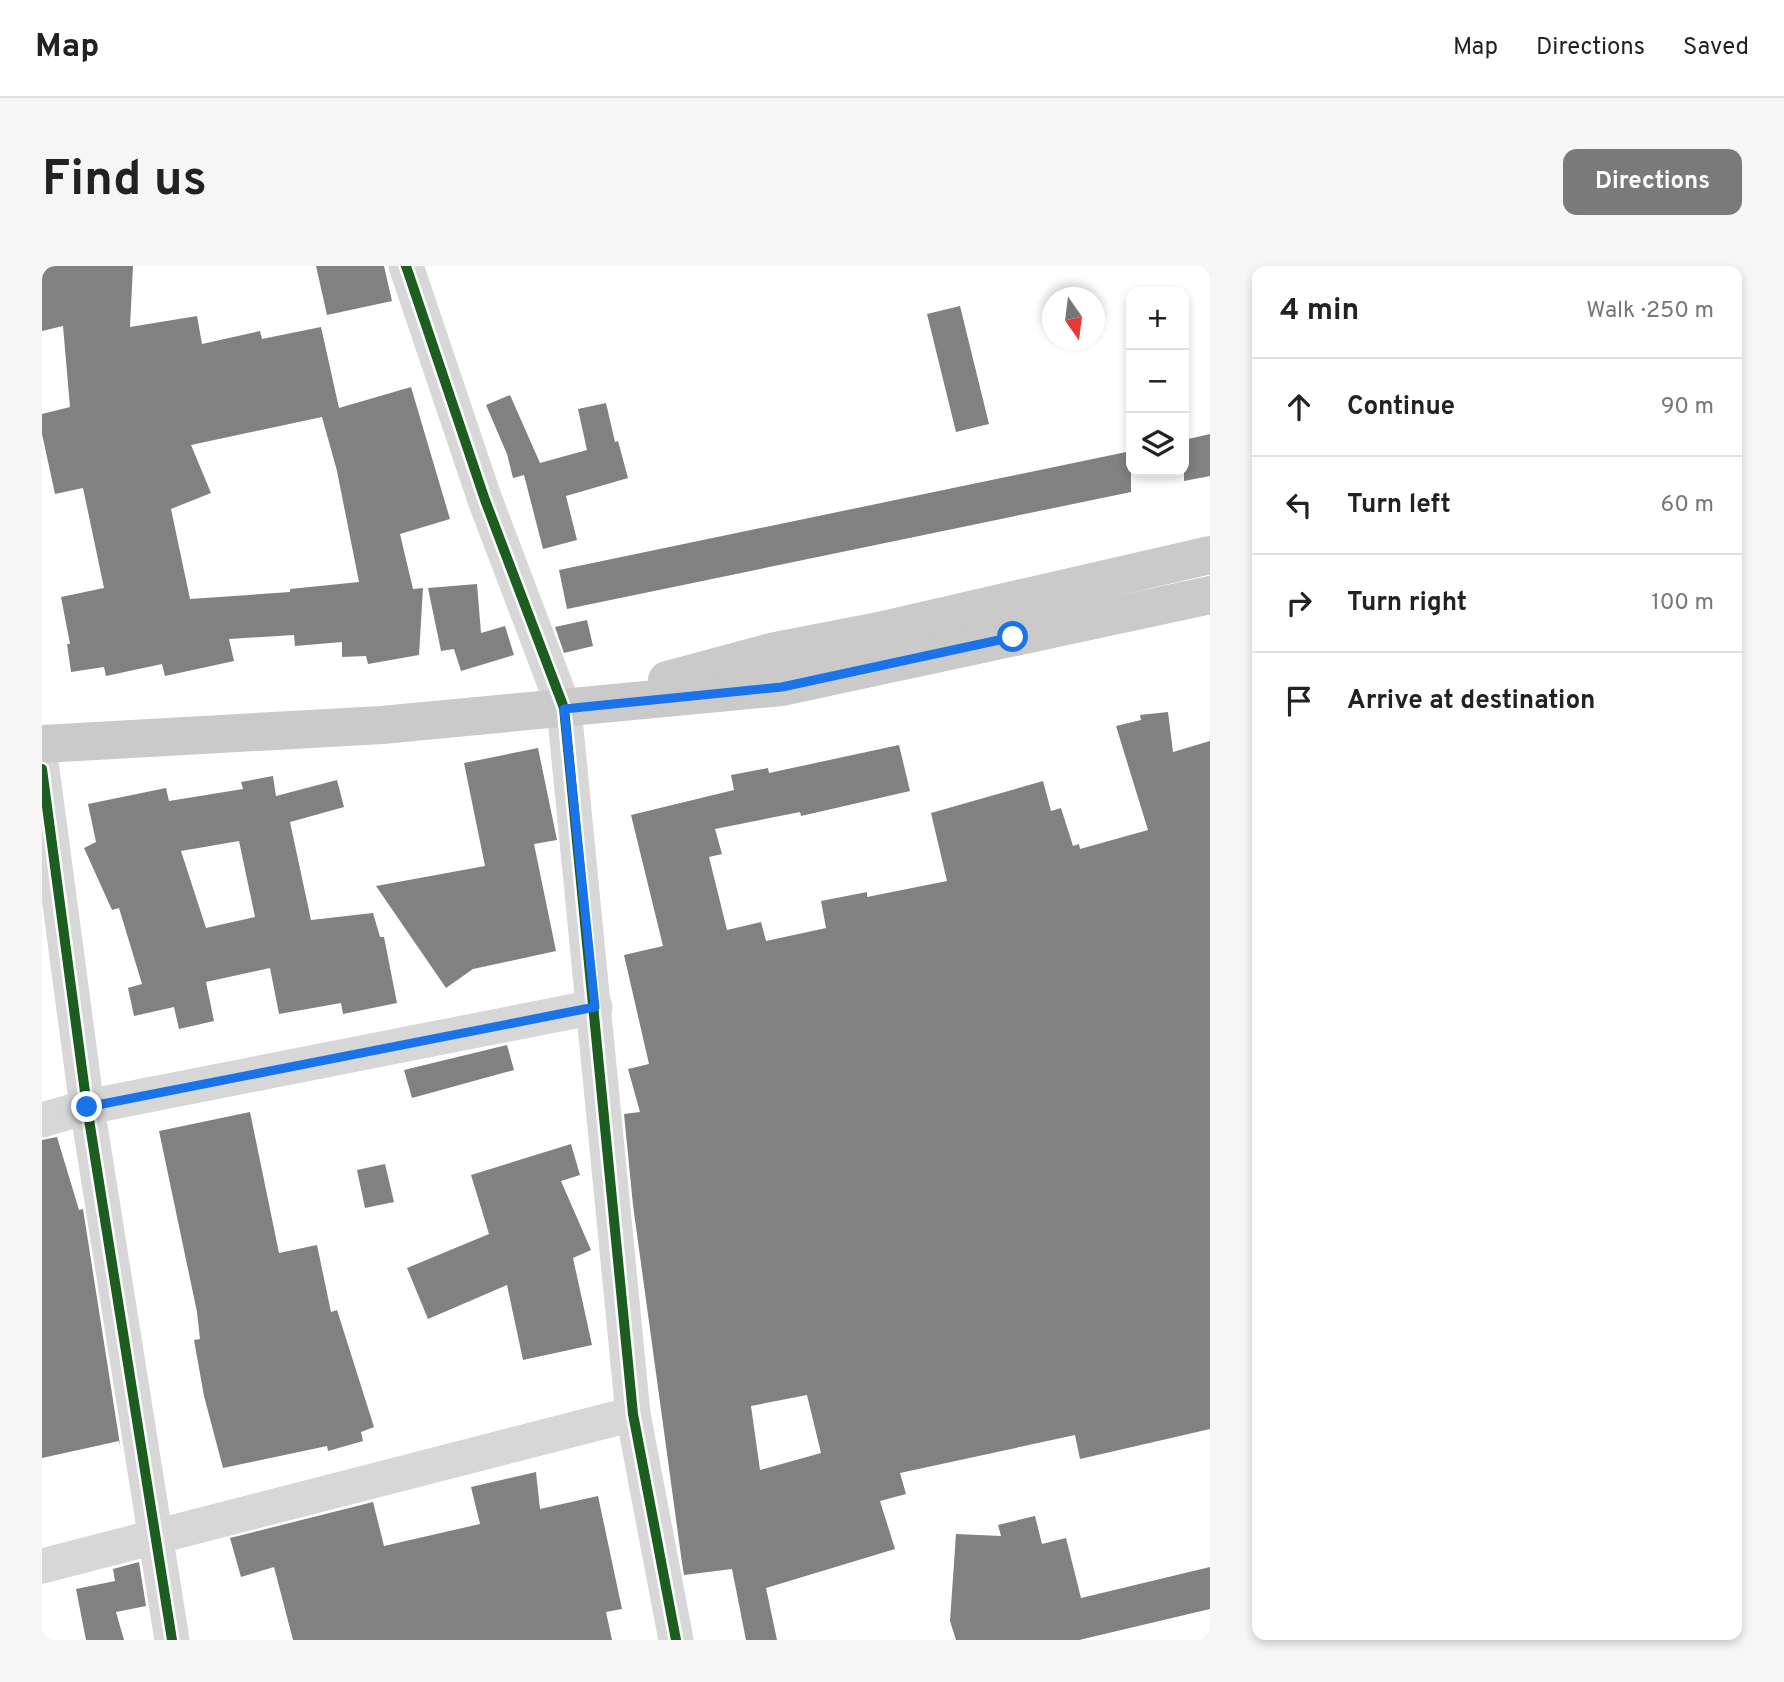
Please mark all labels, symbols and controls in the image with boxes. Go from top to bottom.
text: Map [35,27,99,69]
text: Map [1453,33,1498,63]
text: Directions [1536,33,1645,63]
text: Saved [1683,33,1749,63]
button: Directions [1563,149,1742,215]
text: Find us [42,151,207,213]
north arrow [1042,287,1105,350]
map controls [1126,287,1189,476]
button: + [1126,287,1189,350]
text: 4 min [1280,293,1359,330]
text: Walk · 250 m [1586,297,1714,326]
button: − [1126,350,1189,413]
icon: ahead [1280,388,1318,426]
text: Continue [1347,391,1455,424]
text: 90 m [1661,393,1714,422]
button: layers [1126,413,1189,476]
icon: left [1280,486,1318,524]
text: Turn left [1347,489,1451,522]
text: 60 m [1661,491,1714,520]
icon: right [1280,584,1318,622]
text: Turn right [1347,587,1467,620]
text: 100 m [1651,589,1714,618]
route start [997,621,1028,652]
icon: arrive [1280,682,1318,720]
text: Arrive at destination [1347,685,1595,718]
route end [71,1091,102,1122]

